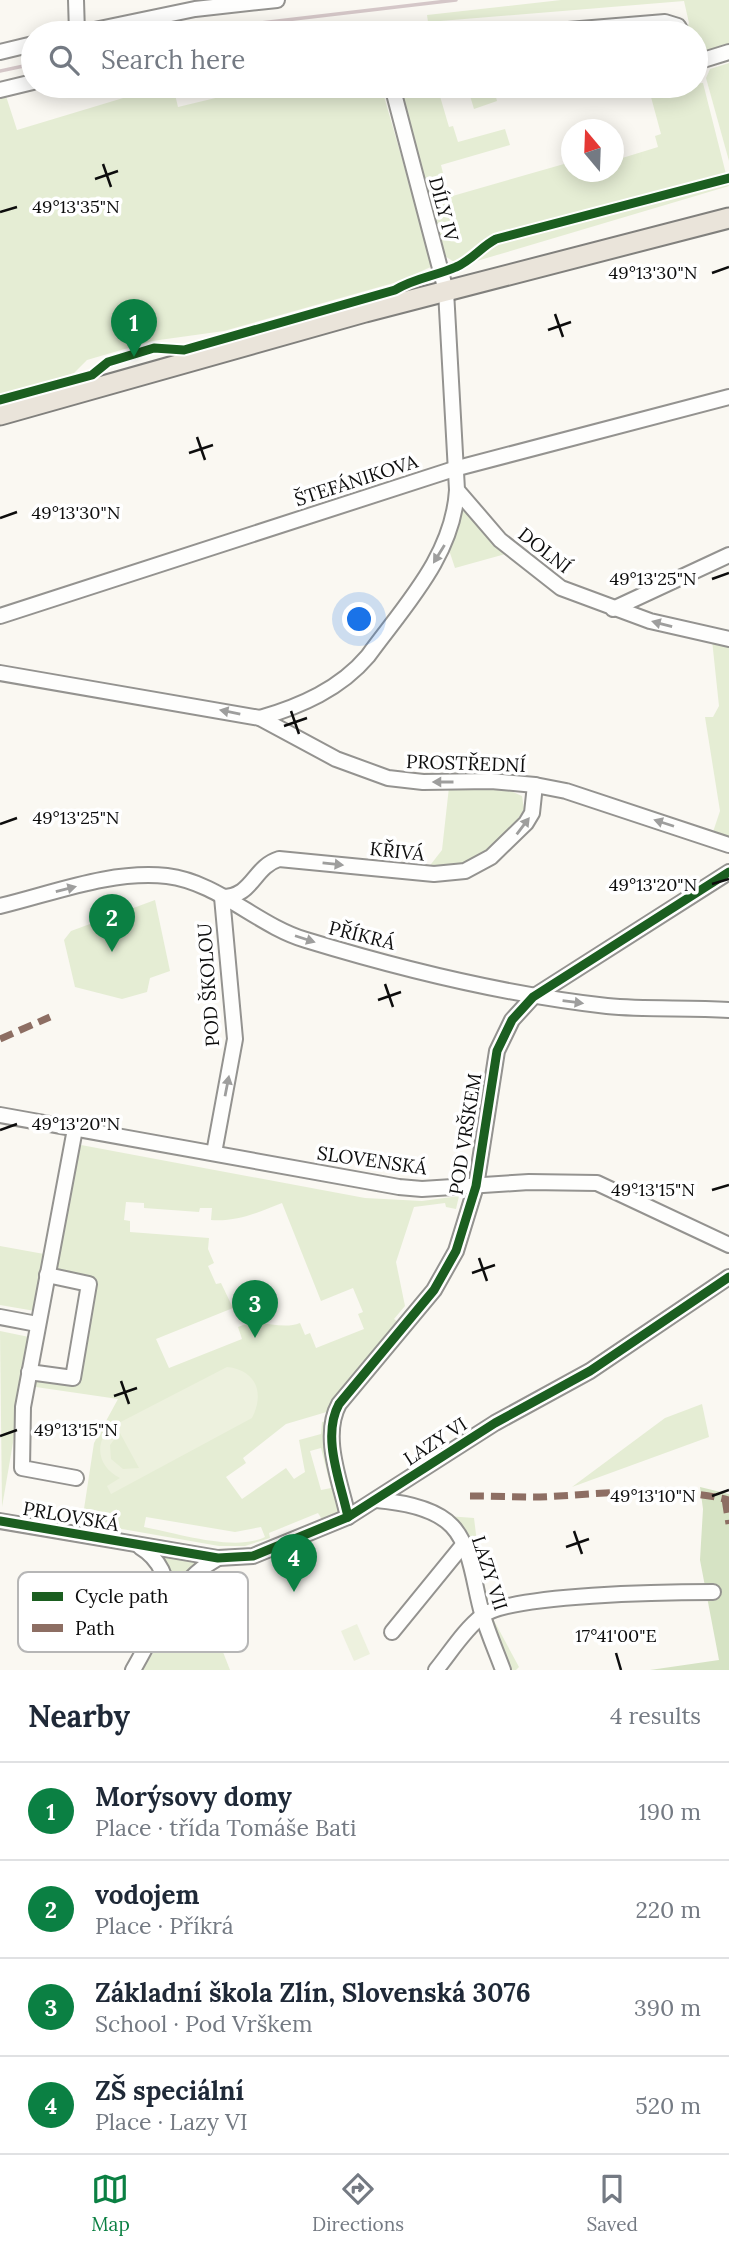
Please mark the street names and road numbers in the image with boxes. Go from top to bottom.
street label: DÍLY IV [424,174,464,244]
street label: ŠTEFÁNIKOVA [291,448,422,511]
street label: DOLNÍ [514,522,576,578]
street label: PROSTŘEDNÍ [406,749,526,777]
street label: KŘIVÁ [369,836,427,866]
street label: PŘÍKRÁ [326,915,399,955]
street label: POD ŠKOLOU [192,922,224,1048]
street label: POD VRŠKEM [444,1071,486,1197]
street label: SLOVENSKÁ [316,1140,430,1180]
street label: LAZY VI [399,1412,471,1470]
street label: PRLOVSKÁ [21,1496,122,1536]
street label: LAZY VII [467,1533,513,1613]

